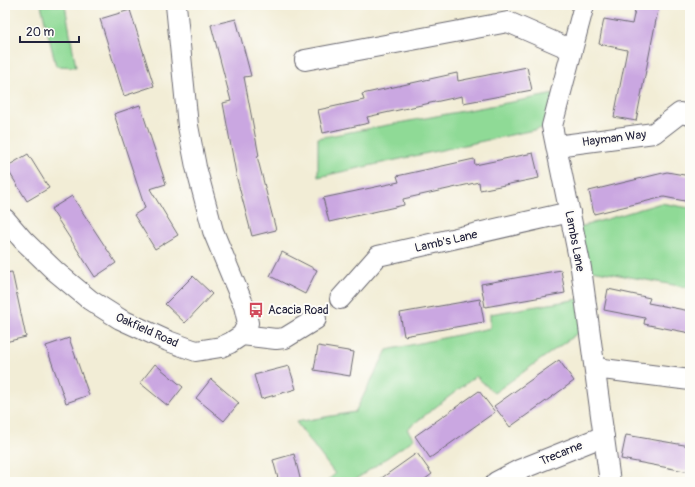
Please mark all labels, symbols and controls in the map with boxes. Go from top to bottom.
scale bar [20,18,79,44]
text: 20 m [26,25,55,40]
street label: Hayman Way [581,127,647,150]
street label: Lambs Lane [561,209,588,273]
street label: Lamb's Lane [413,227,479,256]
bus stop icon: Acacia Road [247,301,265,319]
place label: Acacia Road [268,303,329,318]
street label: Oakfield Road [113,310,181,351]
street label: Trecarne [538,438,585,469]

